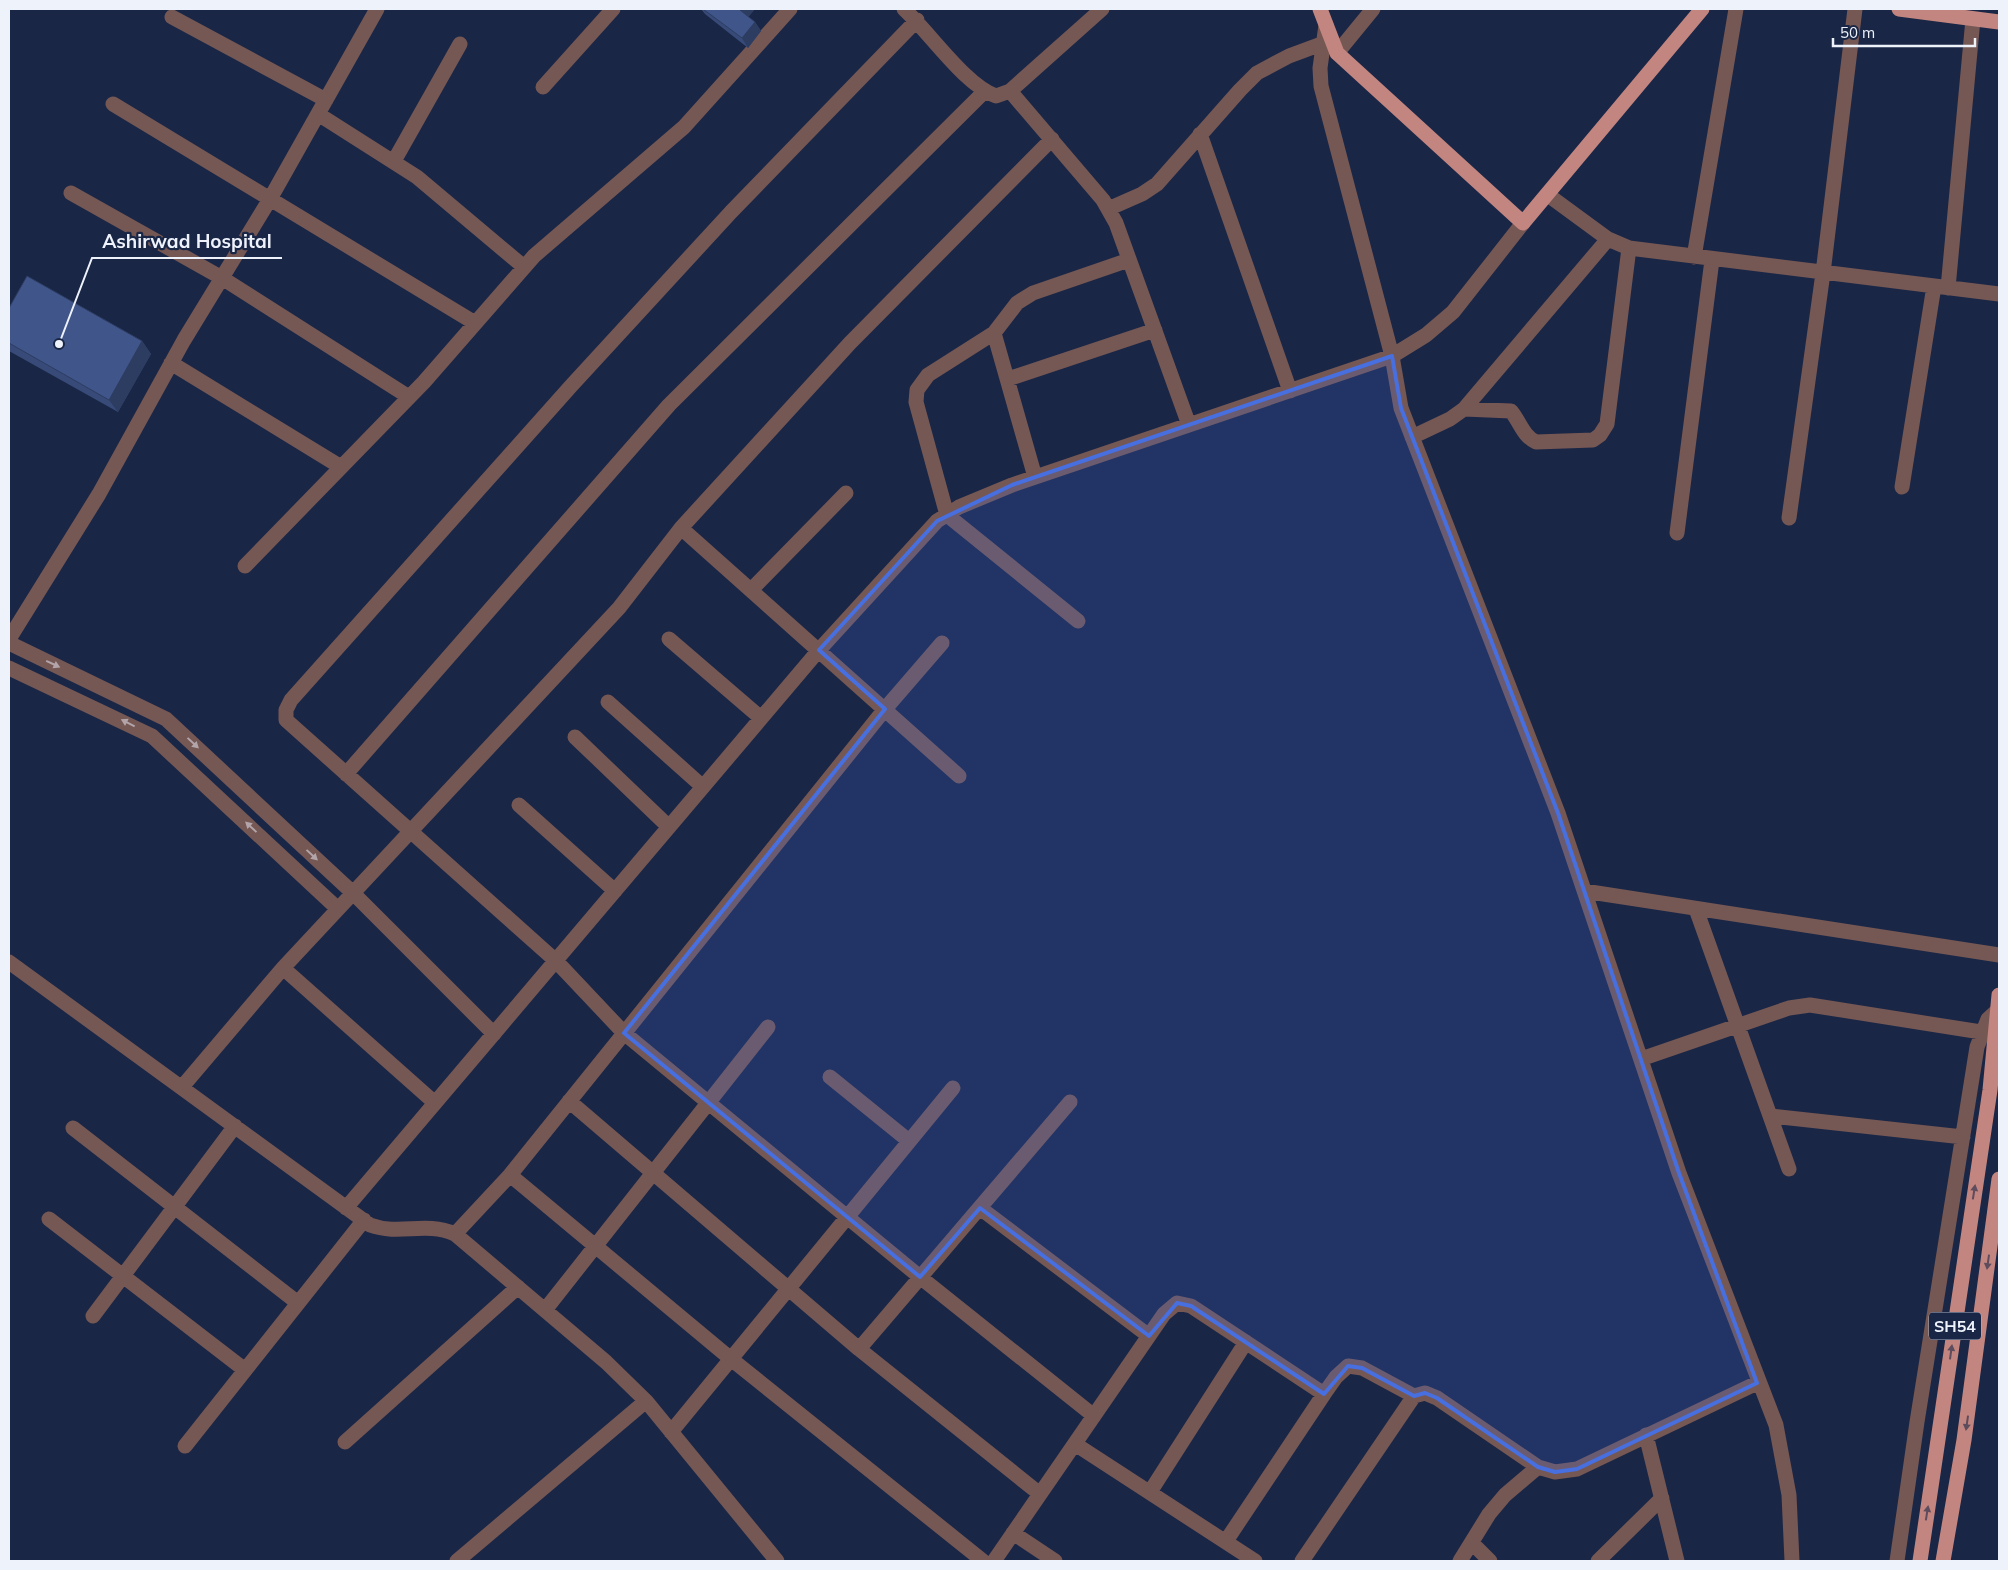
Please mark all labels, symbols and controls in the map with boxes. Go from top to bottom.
scale bar [1833,15,1976,47]
text: 50 m [1840,23,1875,42]
callout: Ashirwad Hospital [92,224,282,258]
text: Ashirwad Hospital [102,229,272,253]
one-way arrow [46,660,60,668]
one-way arrow [121,719,135,727]
one-way arrow [187,737,199,749]
one-way arrow [246,821,258,833]
one-way arrow [305,849,317,861]
one-way arrow [1971,1183,1979,1199]
one-way arrow [1984,1254,1992,1270]
road number: SH54 [1929,1312,1981,1340]
one-way arrow [1947,1344,1955,1360]
one-way arrow [1962,1415,1970,1431]
one-way arrow [1923,1505,1931,1521]

